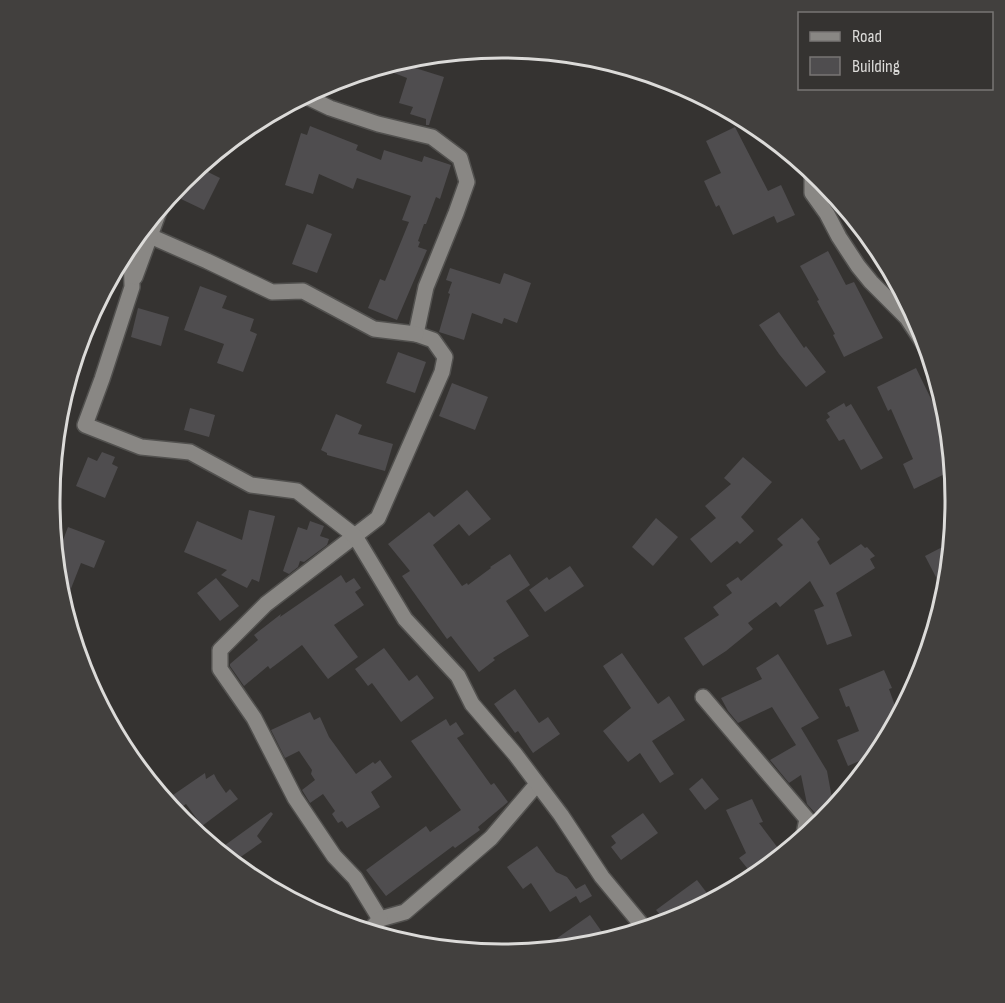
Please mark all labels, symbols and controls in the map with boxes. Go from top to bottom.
legend [798,12,993,90]
text: Road [852,26,882,47]
text: Building [852,56,900,77]

